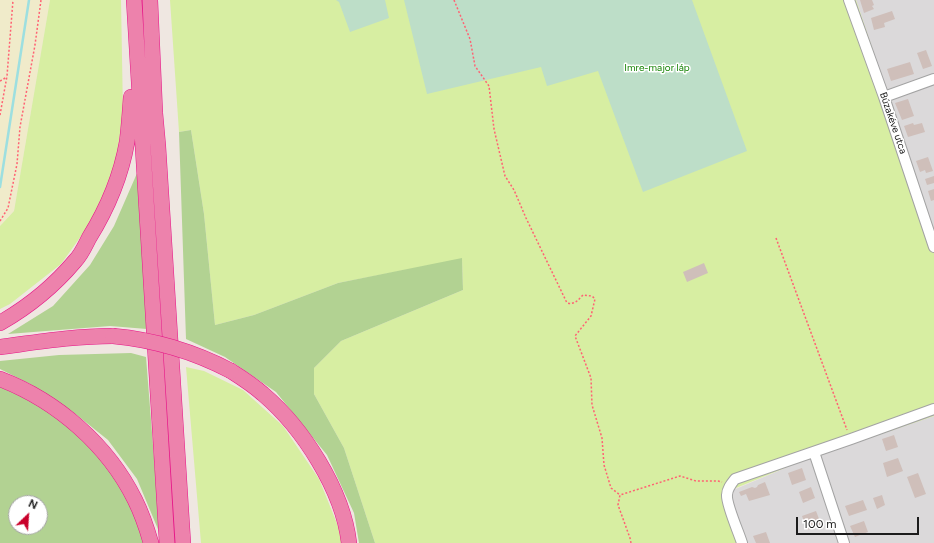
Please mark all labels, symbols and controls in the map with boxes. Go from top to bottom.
park label: Imre-major láp [624,62,690,74]
street label: Búzakéve utca [877,90,909,156]
north arrow [8,495,48,535]
text: N [26,497,39,512]
scale bar [798,509,921,535]
text: 100 m [803,517,837,531]

